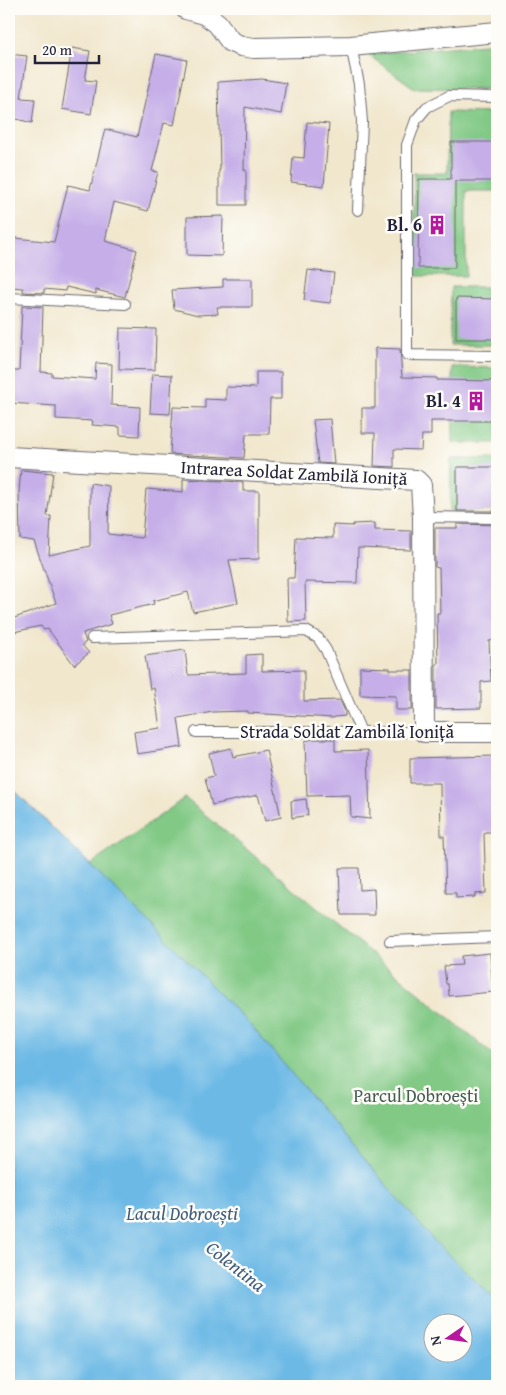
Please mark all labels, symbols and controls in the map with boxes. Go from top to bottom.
scale bar [35,32,99,64]
text: 20 m [42,39,73,60]
place label: Bl. 6 [387,211,422,238]
building icon: Bl. 6 [426,214,448,236]
place label: Bl. 4 [426,387,461,414]
building icon: Bl. 4 [465,390,487,412]
street label: Intrarea Soldat Zambilă Ioniță [180,453,408,492]
street label: Strada Soldat Zambilă Ioniță [240,718,454,745]
park label: Parcul Dobroești [354,1082,478,1109]
water label: Lacul Dobroești [125,1199,238,1227]
water label: Colentina [200,1234,272,1298]
north arrow [424,1312,474,1362]
text: N [424,1333,446,1348]

